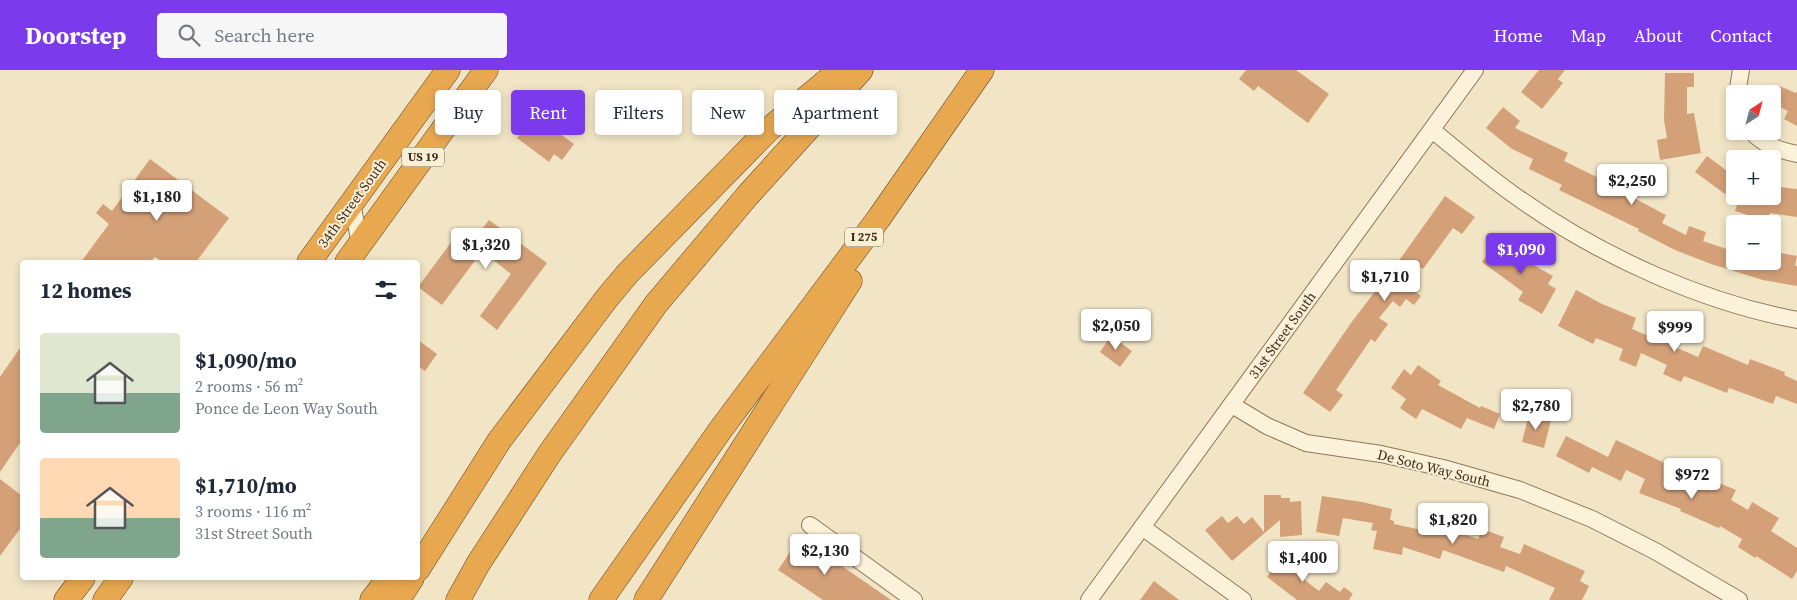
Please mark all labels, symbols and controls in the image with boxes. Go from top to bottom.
search box [157,13,507,58]
text: Doorstep [25,19,127,52]
icon: search [175,21,203,49]
text: Search here [215,22,315,48]
text: Home [1494,23,1543,48]
text: Map [1571,23,1606,48]
text: About [1634,23,1682,48]
text: Contact [1710,23,1772,48]
north arrow [1726,85,1781,140]
map controls [1726,85,1781,270]
chip: Buy [435,90,501,135]
chip: Rent [511,90,585,135]
chip: Filters [595,90,682,135]
chip: New [692,90,764,135]
chip: Apartment [774,90,897,135]
road number: US 19 [402,147,444,166]
button: + [1726,150,1781,205]
street label: 34th Street South [313,154,391,252]
pin: $2,250 [1591,164,1673,206]
text: $2,250 [1608,169,1656,191]
pin: $1,180 [116,180,198,222]
text: $1,180 [133,185,181,207]
button: − [1726,215,1781,270]
pin: $1,320 [445,228,527,270]
road number: I 275 [845,228,883,246]
pin: $1,090 [1480,232,1562,275]
text: $1,320 [462,233,510,255]
text: $1,090 [1497,238,1545,260]
pin: $1,710 [1344,260,1426,302]
text: $1,710 [1361,265,1409,287]
text: 12 homes [40,276,132,305]
icon: filters [372,276,400,304]
street label: 31st Street South [1244,287,1320,383]
pin: $2,050 [1075,308,1157,351]
pin: $999 [1645,310,1705,353]
text: $2,050 [1092,314,1140,336]
text: $999 [1658,316,1692,338]
text: $1,090/mo [195,346,297,375]
icon: home [80,353,140,413]
text: 2 rooms · 56 m² [195,375,303,397]
pin: $2,780 [1495,388,1577,431]
text: $2,780 [1512,394,1560,416]
text: Ponce de Leon Way South [195,397,378,419]
street label: De Soto Way South [1375,444,1493,492]
pin: $972 [1662,458,1722,500]
text: $972 [1675,463,1709,485]
text: $1,710/mo [195,471,297,500]
icon: home [80,478,140,538]
text: 3 rooms · 116 m² [195,500,311,522]
pin: $1,820 [1412,502,1494,545]
text: $1,820 [1429,508,1477,530]
text: 31st Street South [195,522,313,544]
pin: $2,130 [784,534,866,576]
text: $2,130 [801,539,849,561]
pin: $1,400 [1262,540,1344,583]
text: $1,400 [1279,546,1327,568]

